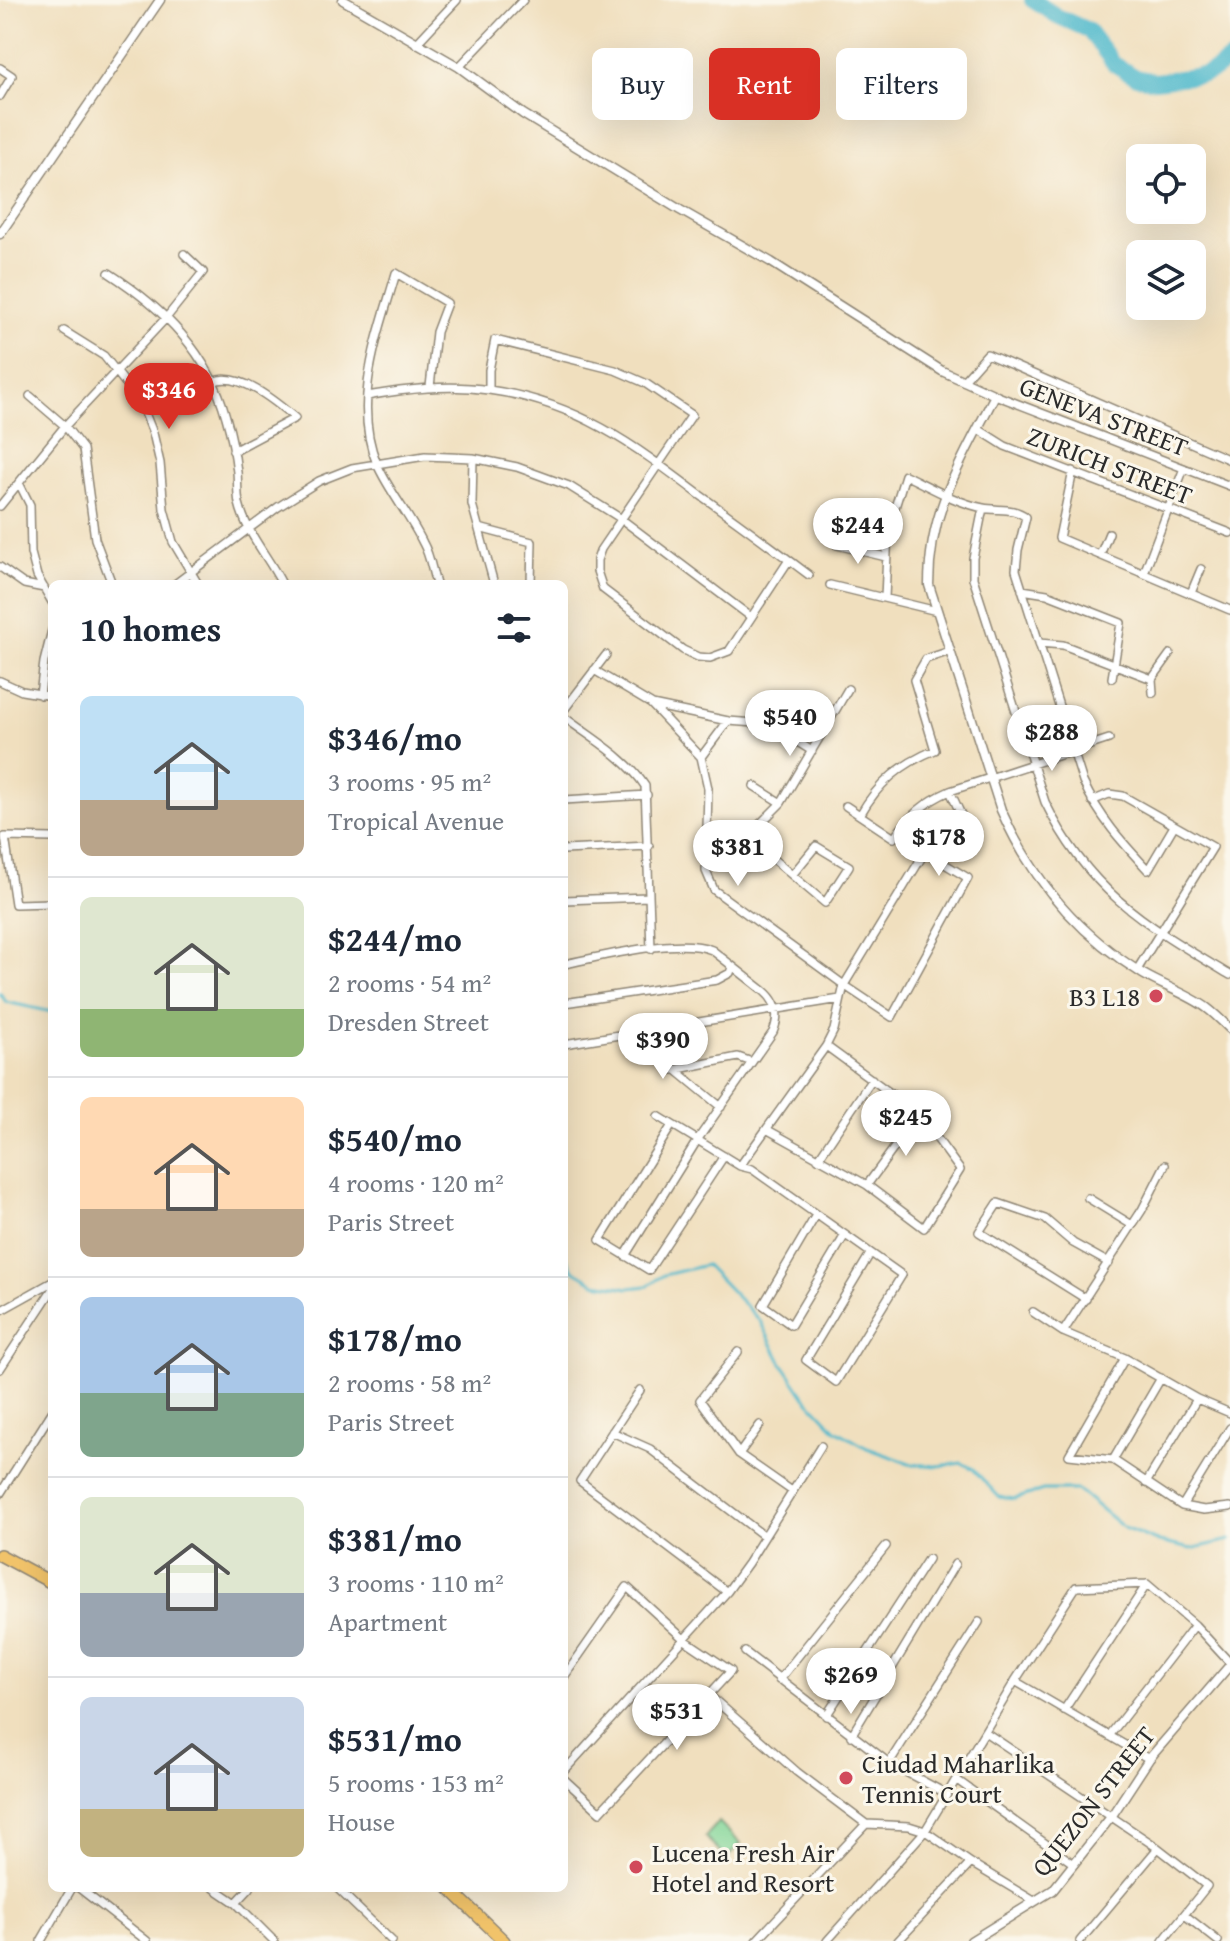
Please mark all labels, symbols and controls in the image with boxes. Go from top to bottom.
chip: Buy [592,48,693,120]
chip: Rent [709,48,820,120]
chip: Filters [836,48,967,120]
map controls [1126,144,1206,320]
button: locate [1126,144,1206,224]
button: layers [1126,240,1206,320]
pin: $346 [122,363,216,431]
street label: GENEVA STREET [1014,366,1194,466]
text: $346 [142,369,196,408]
street label: ZURICH STREET [1022,416,1199,515]
pin: $244 [811,498,905,566]
text: $244 [831,504,885,543]
text: 10 homes [80,604,221,653]
icon: filters [492,606,536,650]
pin: $540 [743,690,837,758]
text: $540 [763,696,817,735]
pin: $288 [1005,705,1099,773]
text: $288 [1025,711,1079,750]
text: $346/mo [328,713,462,762]
icon: home [144,728,240,824]
text: 3 rooms · 95 m² [328,762,491,801]
text: Tropical Avenue [328,801,504,840]
pin: $178 [892,810,986,878]
text: $178 [912,816,966,855]
pin: $381 [691,820,785,888]
text: $381 [711,826,765,865]
text: $244/mo [328,914,462,963]
icon: home [144,929,240,1025]
text: 2 rooms · 54 m² [328,963,491,1002]
place label: B3 L18 [1069,977,1140,1016]
marker: B3 L18 [1147,987,1165,1005]
text: Dresden Street [328,1002,489,1041]
pin: $390 [616,1013,710,1081]
text: $390 [636,1019,690,1058]
pin: $245 [859,1090,953,1158]
text: $245 [879,1096,933,1135]
text: $540/mo [328,1114,462,1163]
icon: home [144,1129,240,1225]
text: 4 rooms · 120 m² [328,1163,504,1202]
text: Paris Street [328,1202,454,1241]
text: $178/mo [328,1314,462,1363]
icon: home [144,1329,240,1425]
text: 2 rooms · 58 m² [328,1363,491,1402]
text: Paris Street [328,1402,454,1441]
text: $381/mo [328,1514,462,1563]
icon: home [144,1529,240,1625]
text: 3 rooms · 110 m² [328,1563,504,1602]
text: Apartment [328,1602,447,1641]
pin: $269 [804,1648,898,1716]
text: $269 [824,1654,878,1693]
pin: $531 [630,1684,724,1752]
text: $531 [650,1690,704,1729]
text: $531/mo [328,1714,462,1763]
street label: QUEZON STREET [1022,1717,1164,1885]
icon: home [144,1729,240,1825]
place label: Ciudad Maharlika Tennis Court [862,1744,1055,1813]
text: 5 rooms · 153 m² [328,1763,504,1802]
marker: Ciudad Maharlika Tennis Court [837,1769,855,1787]
text: House [328,1802,395,1841]
place label: Lucena Fresh Air Hotel and Resort [652,1833,835,1902]
marker: Lucena Fresh Air Hotel and Resort [627,1858,645,1876]

